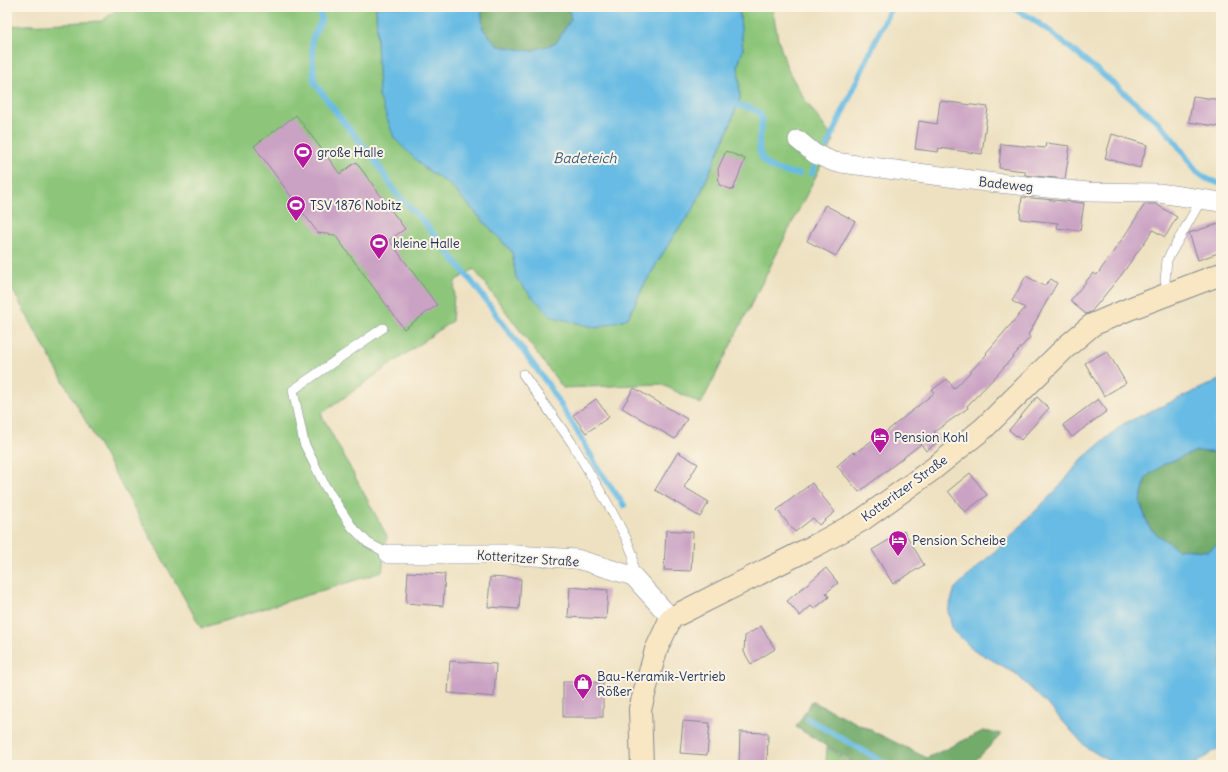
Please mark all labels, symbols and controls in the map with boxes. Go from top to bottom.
sports icon: große Halle [292,141,314,169]
place label: große Halle [317,144,383,161]
water label: Badeteich [553,149,618,167]
street label: Badeweg [978,173,1034,196]
sports icon: TSV 1876 Nobitz [285,194,307,222]
place label: TSV 1876 Nobitz [310,197,402,214]
sports icon: kleine Halle [368,232,390,260]
place label: kleine Halle [393,235,460,252]
hotel icon: Pension Kohl [869,426,891,454]
place label: Pension Kohl [894,429,968,446]
street label: Kotteritzer Straße [858,451,951,525]
hotel icon: Pension Scheibe [887,529,909,557]
place label: Pension Scheibe [912,532,1006,549]
street label: Kotteritzer Straße [476,546,580,571]
place label: Bau-Keramik-Vertrieb Rößer [597,668,726,700]
shop icon: Bau-Keramik-Vertrieb Rößer [572,672,594,700]

